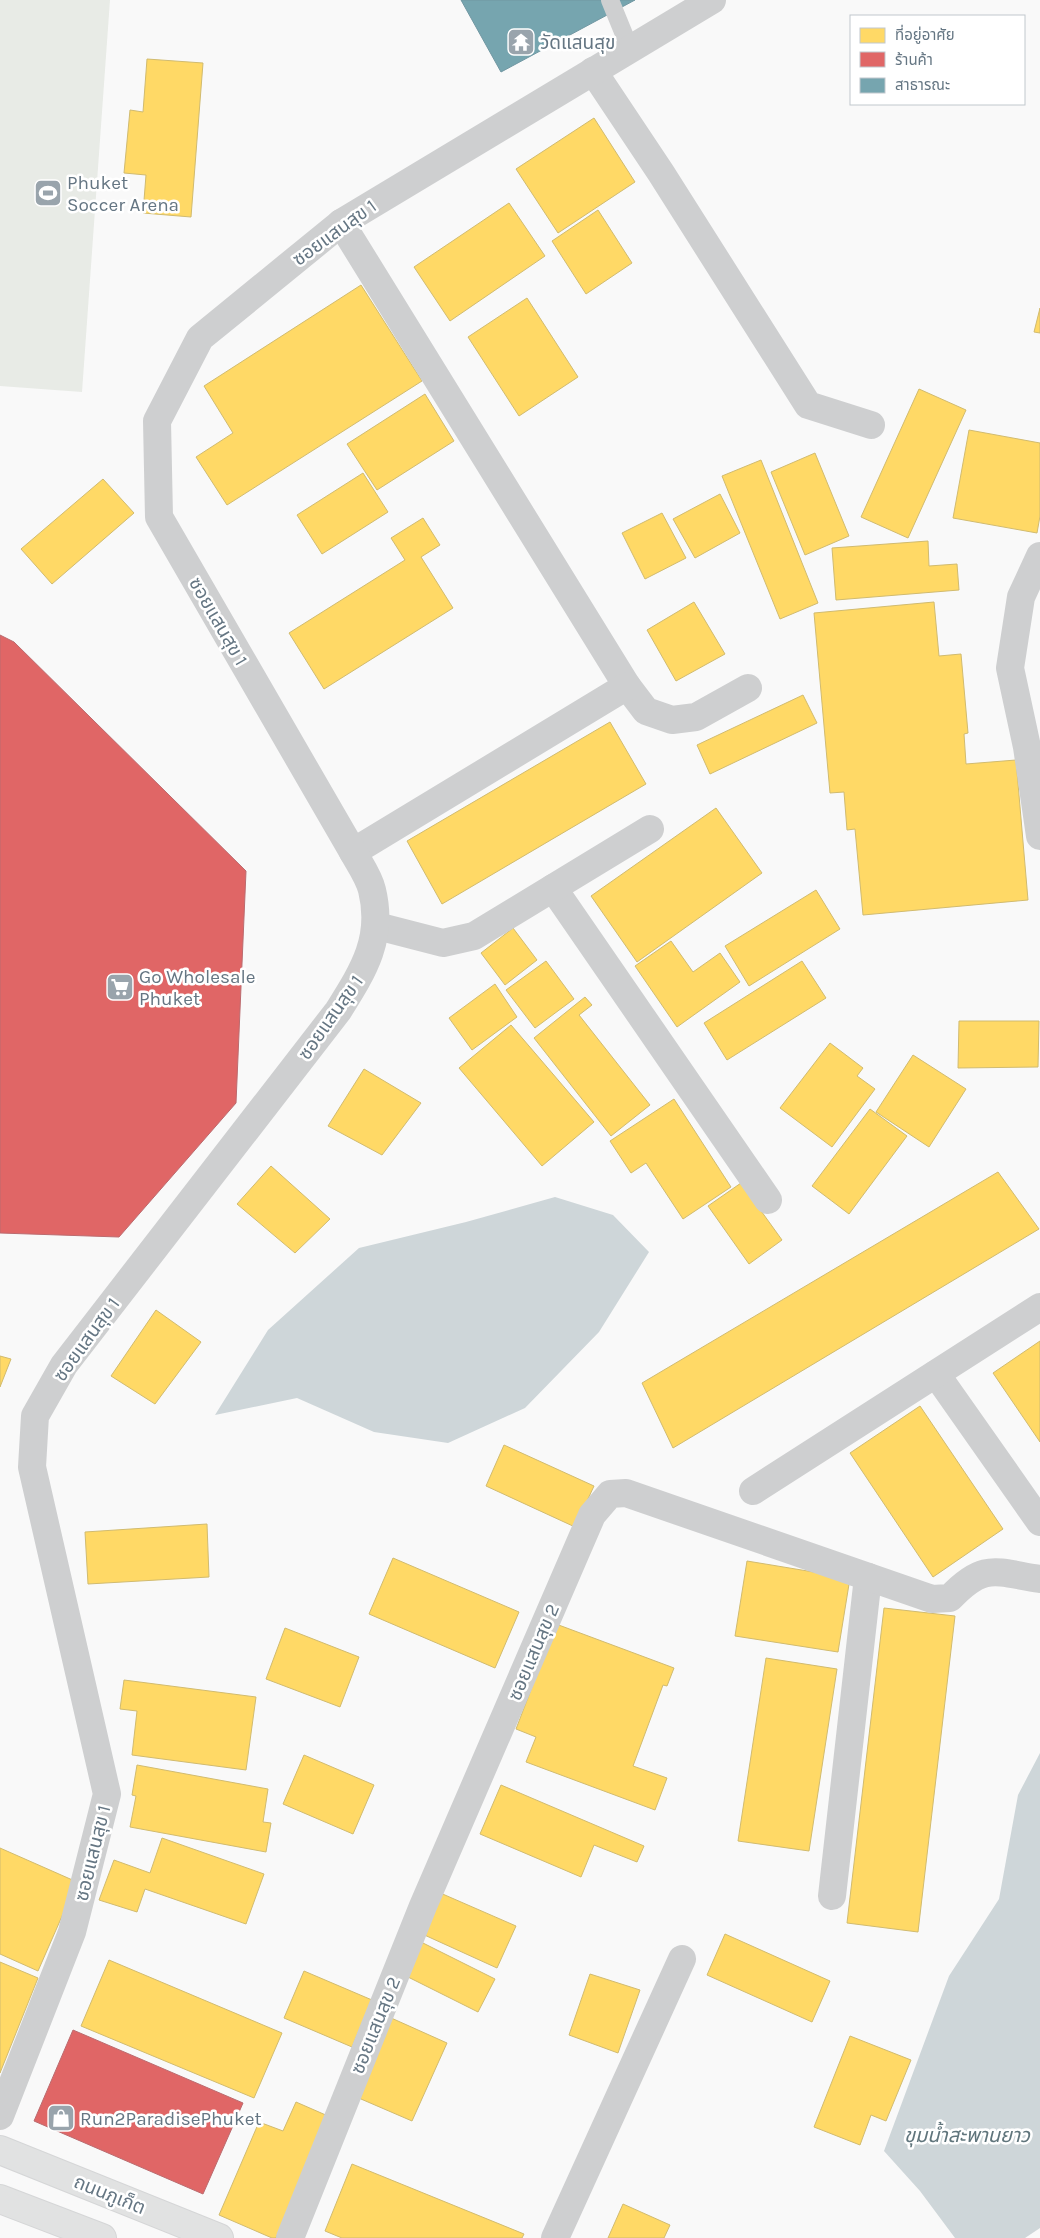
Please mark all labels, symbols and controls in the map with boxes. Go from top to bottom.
legend [850,15,1025,105]
text: ที่อยู่อาศัย [895,24,955,44]
temple icon: วัดแสนสุข [506,27,536,57]
place label: วัดแสนสุข [540,32,615,54]
text: ร้านค้า [895,51,933,69]
text: สาธารณะ [895,76,950,94]
place label: Phuket Soccer Arena [67,172,179,216]
sports icon: Phuket Soccer Arena [33,178,63,208]
street label: ซอยแสนสุข 1 [289,195,381,270]
street label: ซอยแสนสุข 1 [184,574,252,669]
place label: Go Wholesale Phuket [139,966,256,1010]
street label: ซอยแสนสุข 1 [294,971,368,1064]
supermarket icon: Go Wholesale Phuket [105,972,135,1002]
street label: ซอยแสนสุข 1 [49,1294,124,1386]
street label: ซอยแสนสุข 2 [504,1601,564,1704]
street label: ซอยแสนสุข 1 [70,1803,115,1903]
street label: ซอยแสนสุข 2 [346,1974,405,2077]
shop icon: Run2ParadisePhuket [46,2103,76,2133]
place label: Run2ParadisePhuket [80,2108,262,2130]
water label: ขุมน้ำสะพานยาว [904,2121,1031,2148]
street label: ถนนภูเก็ต [70,2171,149,2220]

